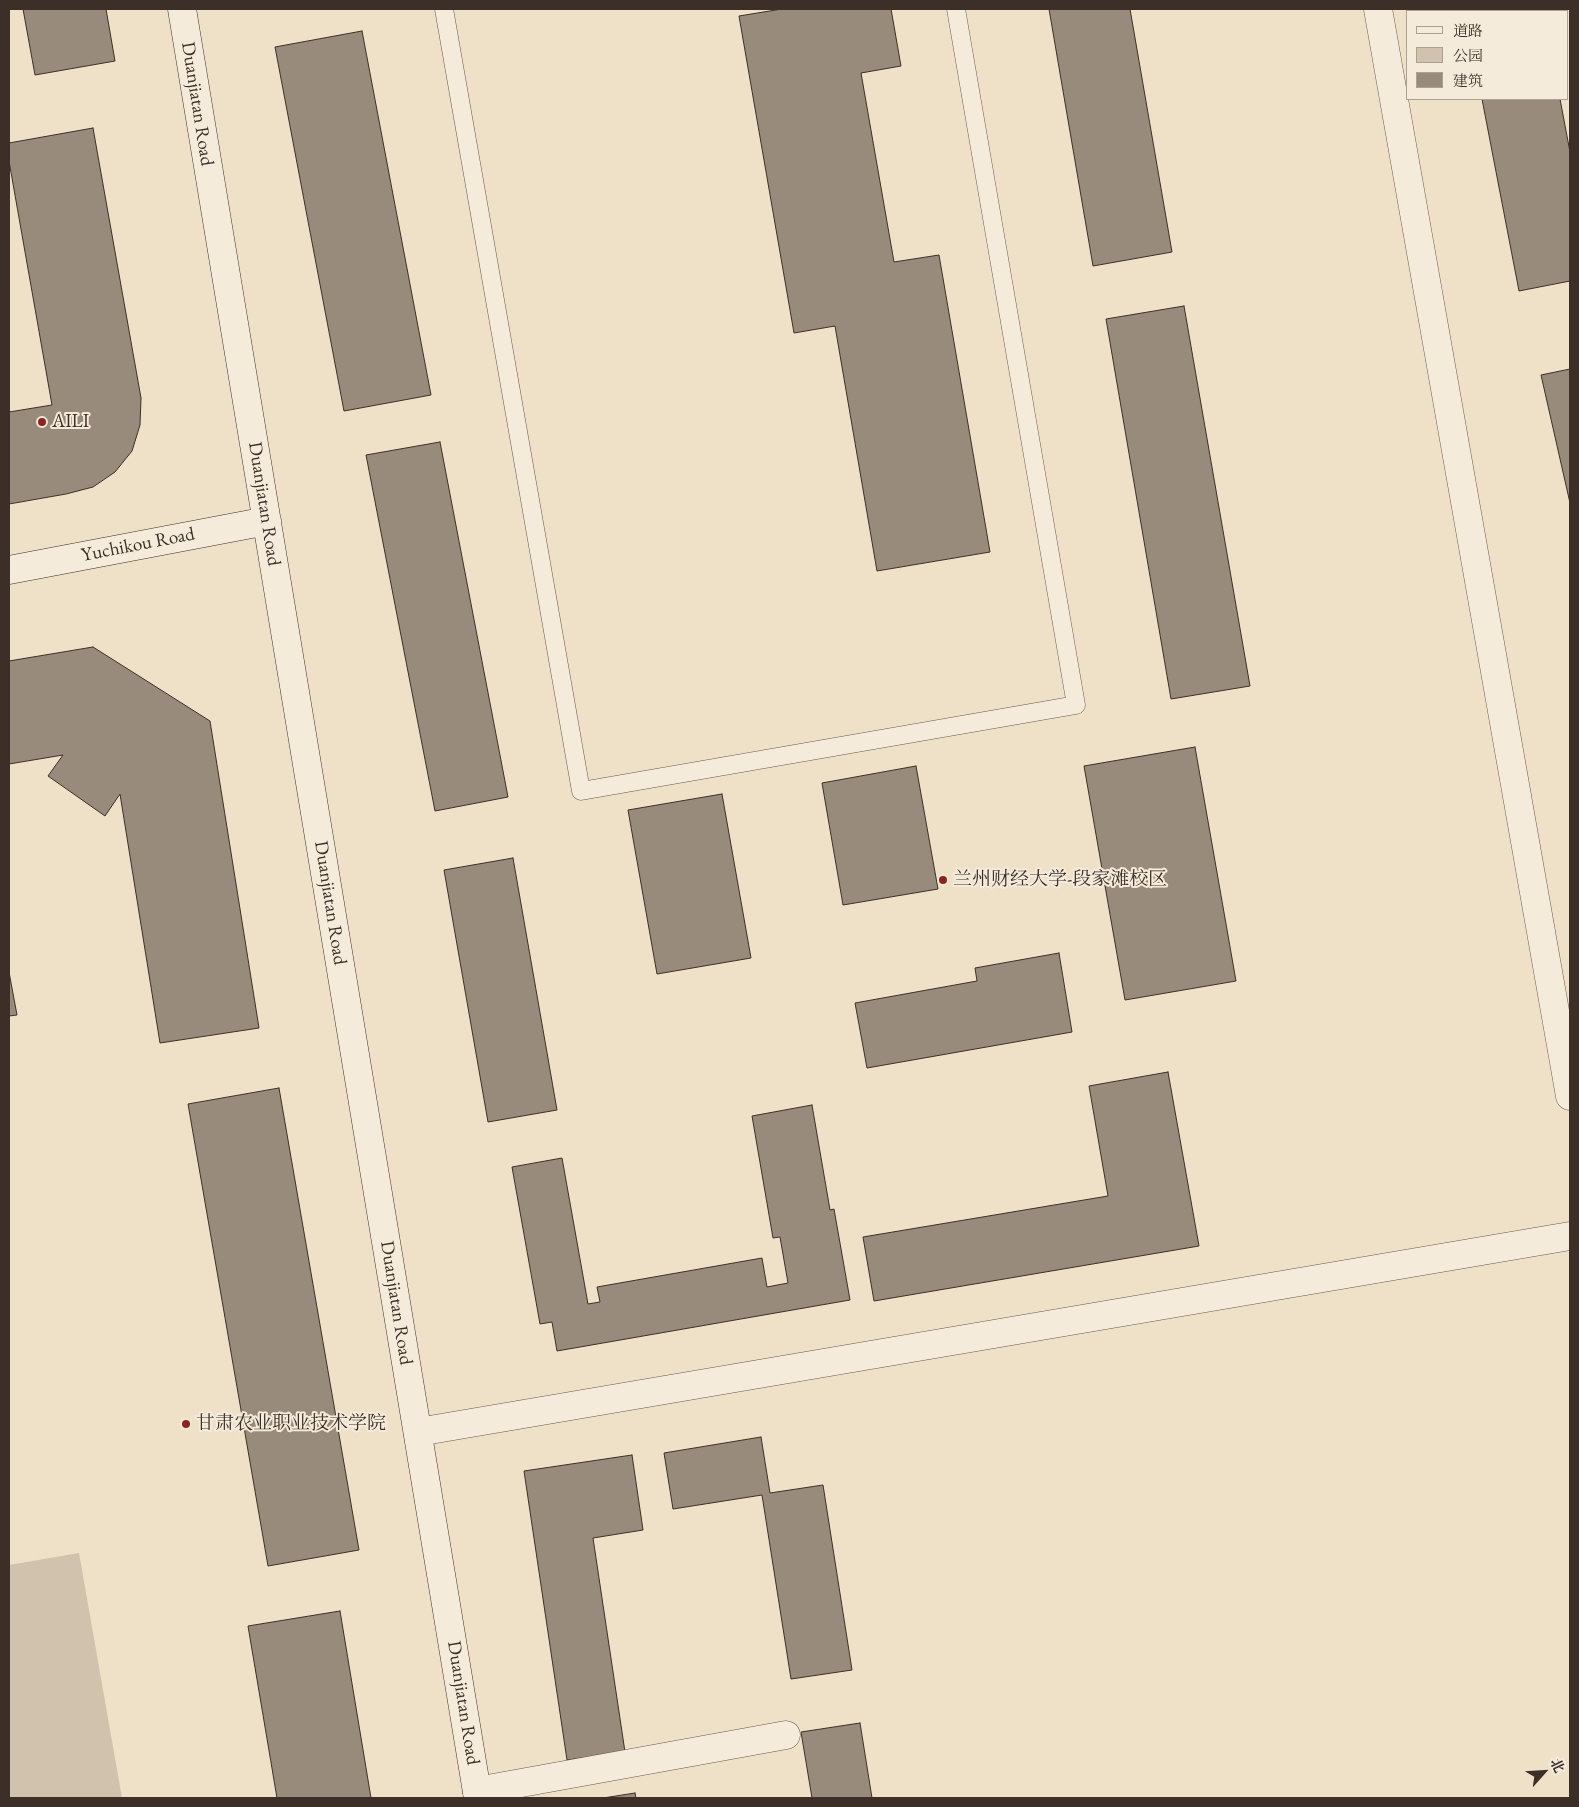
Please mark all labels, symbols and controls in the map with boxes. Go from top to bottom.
legend [1406,10,1569,100]
text: 道路 [1453,21,1483,40]
street label: Duanjiatan Road [176,40,218,168]
text: 公园 [1453,46,1483,65]
text: 建筑 [1453,71,1483,90]
place label: AILI [52,411,89,433]
marker: AILI [36,416,48,428]
street label: Duanjiatan Road [243,440,285,568]
street label: Yuchikou Road [79,523,197,567]
street label: Duanjiatan Road [309,839,351,967]
place label: 兰州财经大学-段家滩校区 [953,869,1167,891]
marker: 兰州财经大学-段家滩校区 [937,874,949,886]
street label: Duanjiatan Road [375,1239,417,1367]
place label: 甘肃农业职业技术学院 [196,1413,386,1435]
marker: 甘肃农业职业技术学院 [180,1418,192,1430]
street label: Duanjiatan Road [442,1639,484,1767]
north arrow [1519,1747,1569,1797]
text: 北 [1546,1755,1569,1776]

